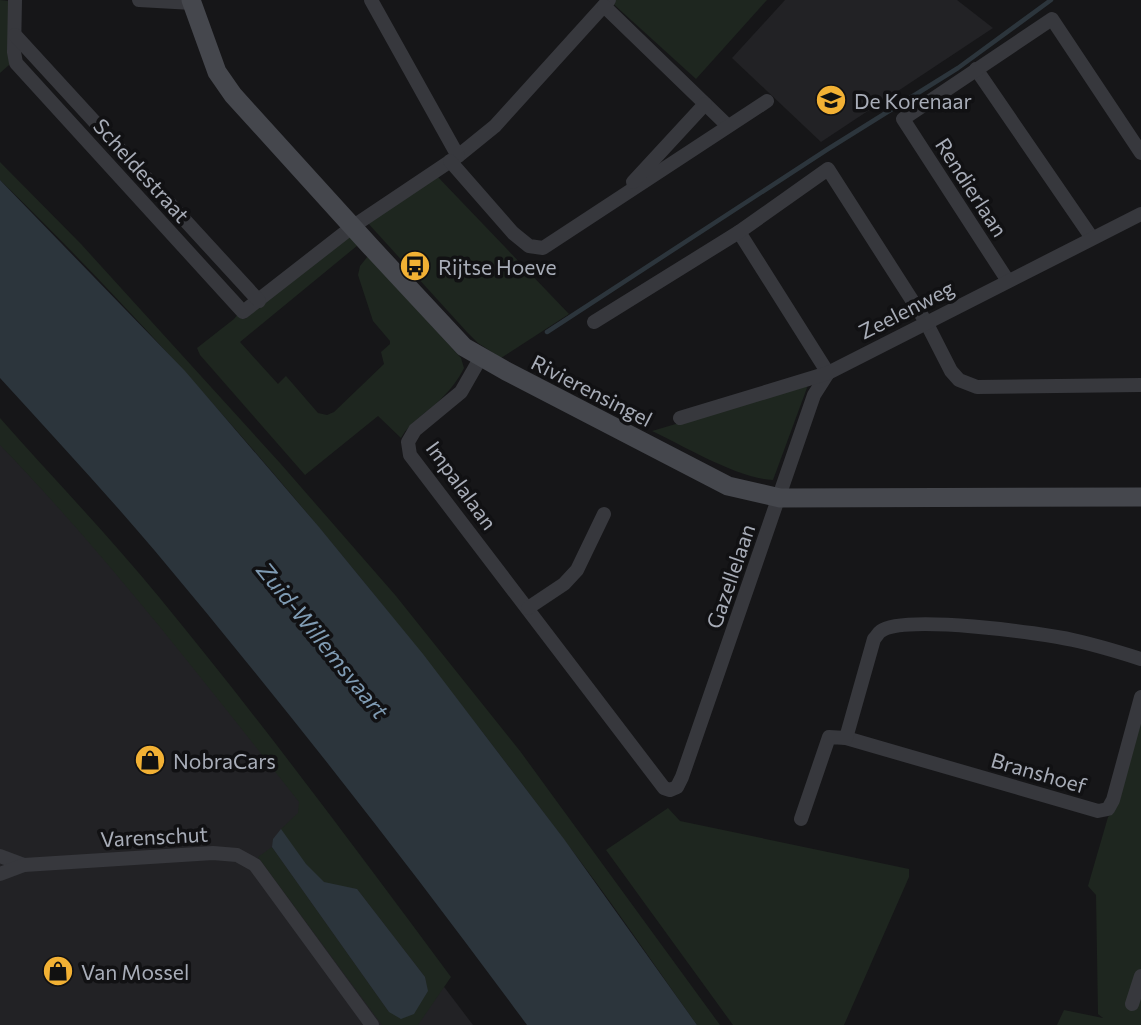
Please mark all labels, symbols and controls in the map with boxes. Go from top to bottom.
school or university icon: De Korenaar [814,83,848,117]
place label: De Korenaar [854,88,972,113]
street label: Scheldestraat [89,113,195,227]
street label: Rendierlaan [931,133,1013,241]
bus stop icon: Rijtse Hoeve [398,249,432,283]
place label: Rijtse Hoeve [438,254,557,279]
street label: Zeelenweg [854,274,958,344]
street label: Rivierensingel [527,349,657,431]
street label: Impalalaan [422,436,502,534]
street label: Gazellelaan [700,520,760,632]
water label: Zuid-Willemsvaart [251,555,395,724]
shop icon: NobraCars [133,743,167,777]
street label: Branshoef [988,746,1090,798]
place label: NobraCars [173,748,276,773]
street label: Varenschut [100,821,208,851]
shop icon: Van Mossel [41,954,75,988]
place label: Van Mossel [81,959,189,984]

